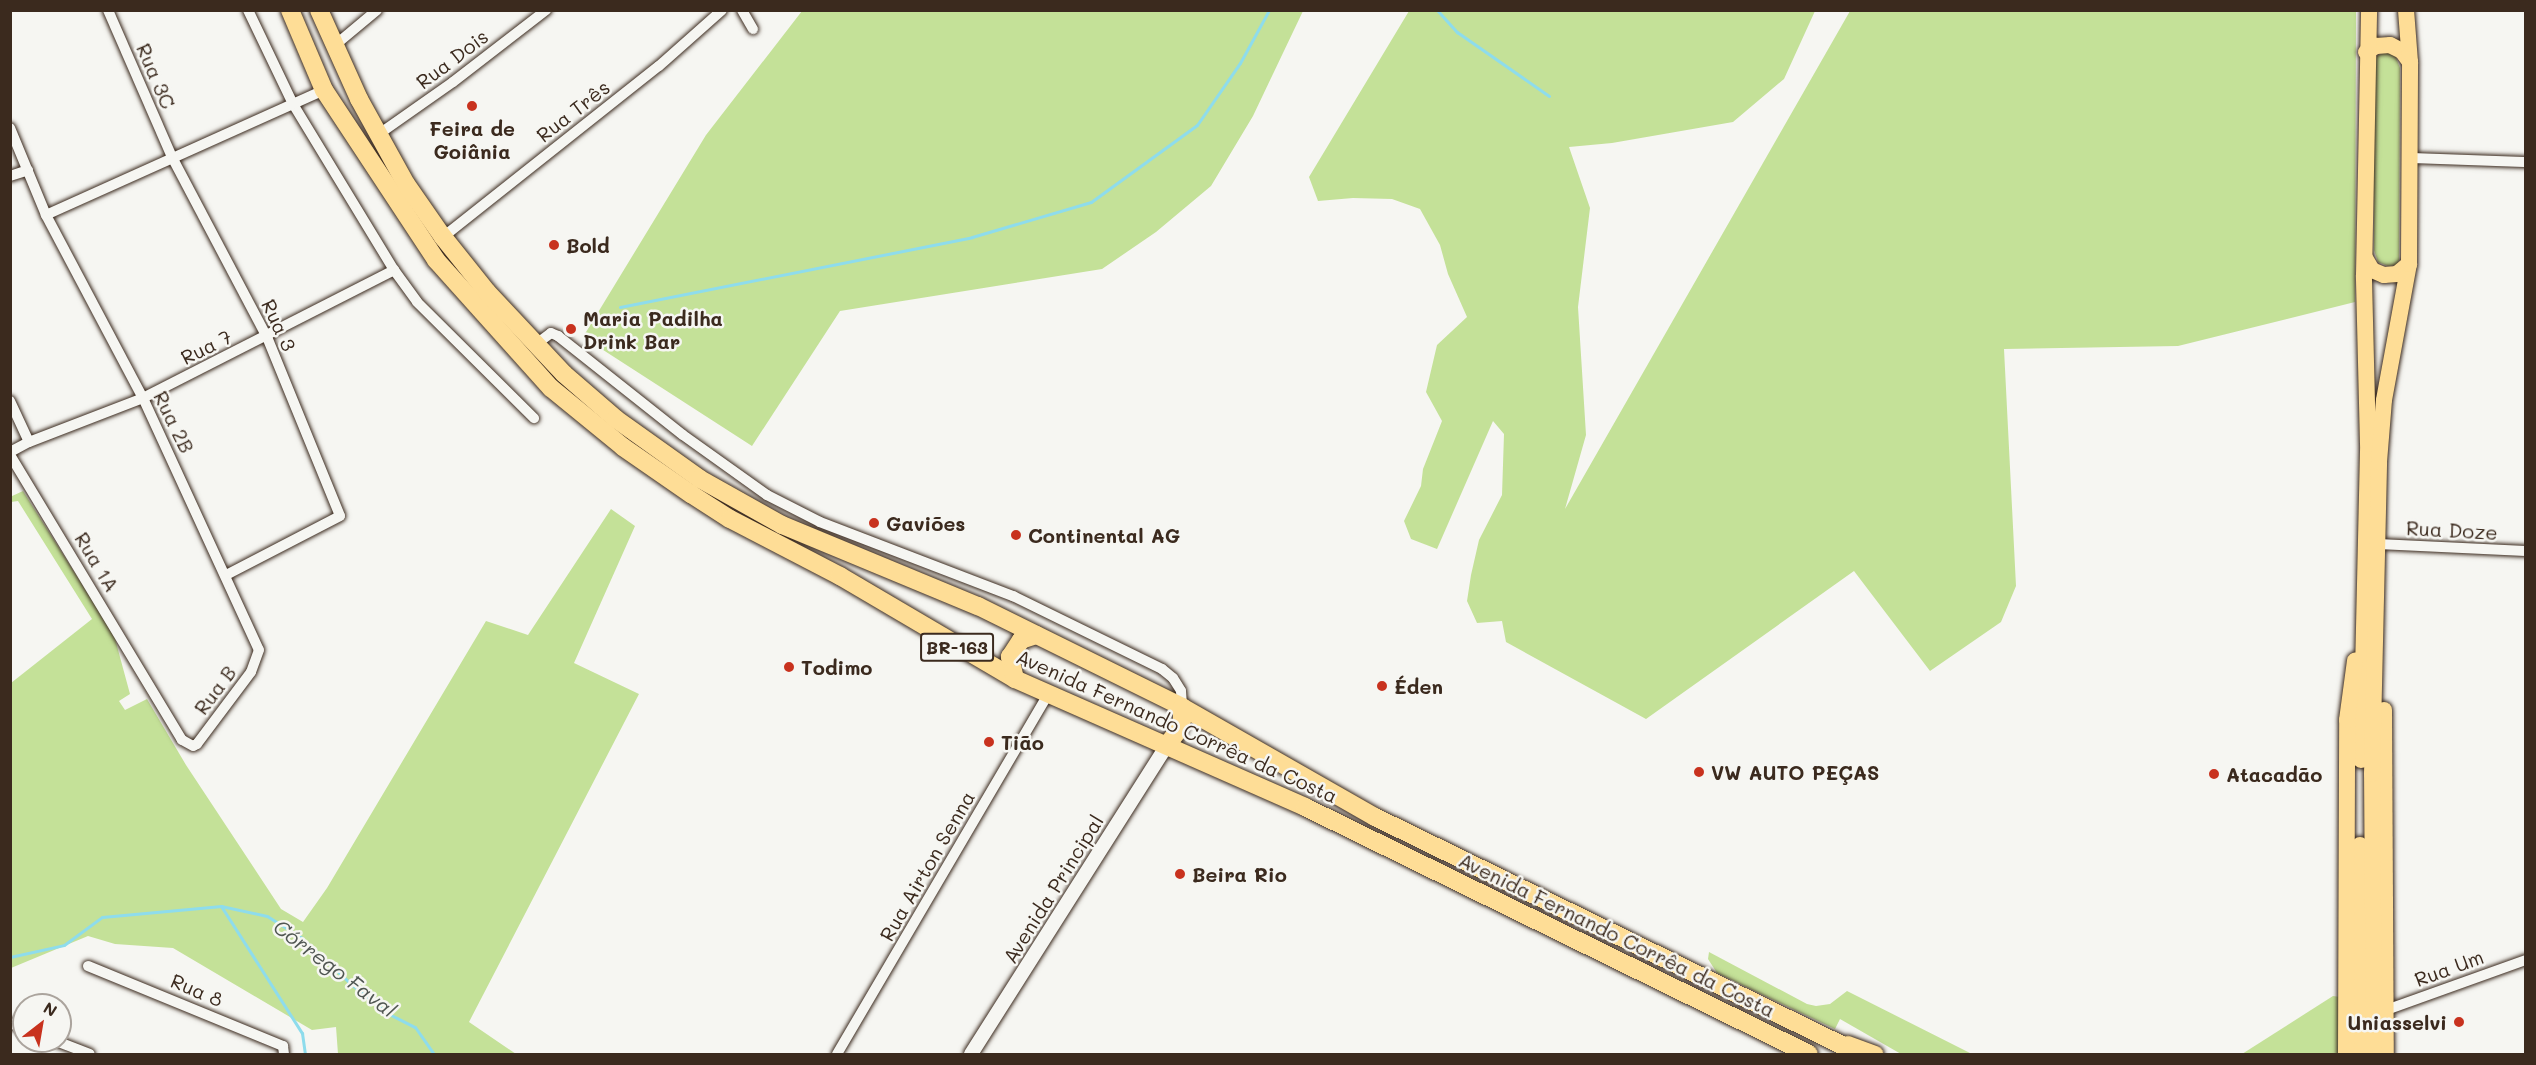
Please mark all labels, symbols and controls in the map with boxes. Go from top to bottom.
street label: Rua Dois [411,24,493,94]
street label: Rua 3C [132,40,180,112]
street label: Rua Três [532,75,614,147]
marker: Feira de Goiânia [465,99,479,113]
place label: Feira de Goiânia [429,116,515,163]
place label: Bold [566,233,610,257]
marker: Bold [547,238,561,252]
street label: Rua 3 [257,295,301,355]
place label: Maria Padilha Drink Bar [583,306,723,353]
marker: Maria Padilha Drink Bar [564,322,578,336]
street label: Rua 7 [177,324,235,370]
street label: Rua 2B [149,387,199,457]
place label: Gaviões [886,511,965,535]
marker: Gaviões [867,516,881,530]
street label: Rua Doze [2406,516,2498,544]
place label: Continental AG [1028,523,1180,547]
street label: Rua 1A [70,528,124,596]
marker: Continental AG [1009,528,1023,542]
road number: BR-163 [920,632,994,662]
street label: Avenida Fernando Corrêa da Costa [1013,644,1341,808]
place label: Todimo [801,655,872,679]
marker: Todimo [782,660,796,674]
street label: Rua B [189,661,241,719]
place label: Éden [1394,674,1443,698]
marker: Éden [1375,679,1389,693]
place label: Tião [1001,730,1044,754]
marker: Tião [982,735,996,749]
place label: VW AUTO PEÇAS [1711,760,1880,784]
place label: Atacadão [2226,762,2322,786]
marker: VW AUTO PEÇAS [1692,765,1706,779]
marker: Atacadão [2207,767,2221,781]
street label: Rua Airton Senna [874,787,980,945]
street label: Avenida Principal [998,810,1108,968]
street label: Avenida Fernando Corrêa da Costa [1455,848,1779,1022]
place label: Beira Rio [1192,862,1287,886]
marker: Beira Rio [1173,867,1187,881]
water label: Córrego Faval [269,914,401,1022]
street label: Rua Um [2411,944,2487,992]
street label: Rua 8 [167,968,227,1012]
north arrow [12,993,72,1053]
text: N [40,997,61,1021]
place label: Uniasselvi [2347,1010,2447,1034]
marker: Uniasselvi [2452,1015,2466,1029]

